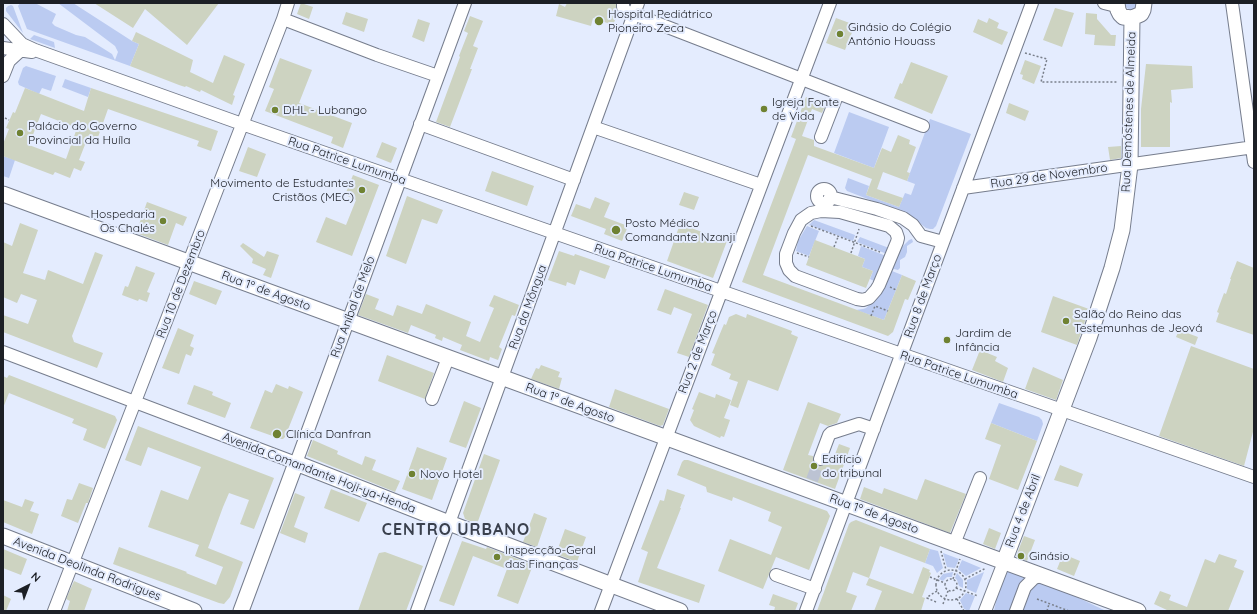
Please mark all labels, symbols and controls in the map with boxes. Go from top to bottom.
place label: Hospital Pediátrico Pioneiro Zeca [608,7,712,35]
marker: Hospital Pediátrico Pioneiro Zeca [593,15,605,27]
place label: Ginásio do Colégio António Houass [848,20,951,48]
marker: Ginásio do Colégio António Houass [835,29,845,39]
street label: Rua Demóstenes de Almeida [1119,31,1139,193]
place label: Igreja Fonte de Vida [772,95,839,123]
place label: DHL - Lubango [283,103,367,117]
marker: Igreja Fonte de Vida [759,104,769,114]
marker: DHL - Lubango [270,105,280,115]
place label: Palácio do Governo Provincial da Huíla [28,119,137,147]
marker: Palácio do Governo Provincial da Huíla [15,128,25,138]
street label: Rua Patrice Lumumba [286,134,408,188]
street label: Rua 29 de Novembro [990,161,1108,191]
place label: Movimento de Estudantes Cristãos (MEC) [210,176,354,204]
marker: Movimento de Estudantes Cristãos (MEC) [357,185,367,195]
place label: Hospedaria Os Chalés [90,207,155,235]
marker: Hospedaria Os Chalés [158,216,168,226]
place label: Posto Médico Comandante Nzanji [625,216,735,244]
marker: Posto Médico Comandante Nzanji [610,224,622,236]
street label: Rua 10 de Dezembro [154,228,208,340]
street label: Rua Patrice Lumumba [592,241,714,295]
street label: Rua 8 de Março [901,252,945,340]
street label: Rua Aníbal de Melo [328,254,378,360]
street label: Rua da Môngua [506,263,550,351]
street label: Rua 1º de Agosto [220,268,312,314]
place label: Salão do Reino das Testemunhas de Jeová [1074,307,1202,335]
street label: Rua 2 de Março [676,308,720,396]
marker: Salão do Reino das Testemunhas de Jeová [1061,316,1071,326]
place label: Jardim de Infância [955,326,1012,354]
marker: Jardim de Infância [942,335,952,345]
street label: Rua Patrice Lumumba [898,348,1020,402]
street label: Rua 1º de Agosto [524,380,616,426]
place label: Clínica Danfran [286,427,371,441]
marker: Clínica Danfran [271,428,283,440]
street label: Avenida Comandante Hoji-ya-Henda [220,429,418,517]
place label: Edifício do tribunal [822,452,882,480]
marker: Edifício do tribunal [809,461,819,471]
place label: Novo Hotel [420,467,482,481]
marker: Novo Hotel [407,469,417,479]
street label: Rua 4 de Abril [1002,472,1044,550]
street label: Rua 1º de Agosto [828,491,920,537]
district label: CENTRO URBANO [382,520,530,540]
street label: Avenida Deolinda Rodrigues [11,534,163,604]
place label: Inspecção-Geral das Finanças [505,543,596,571]
place label: Ginásio [1029,549,1070,563]
marker: Ginásio [1016,551,1026,561]
marker: Inspecção-Geral das Finanças [492,552,502,562]
north arrow [8,566,48,606]
text: N [28,569,44,585]

